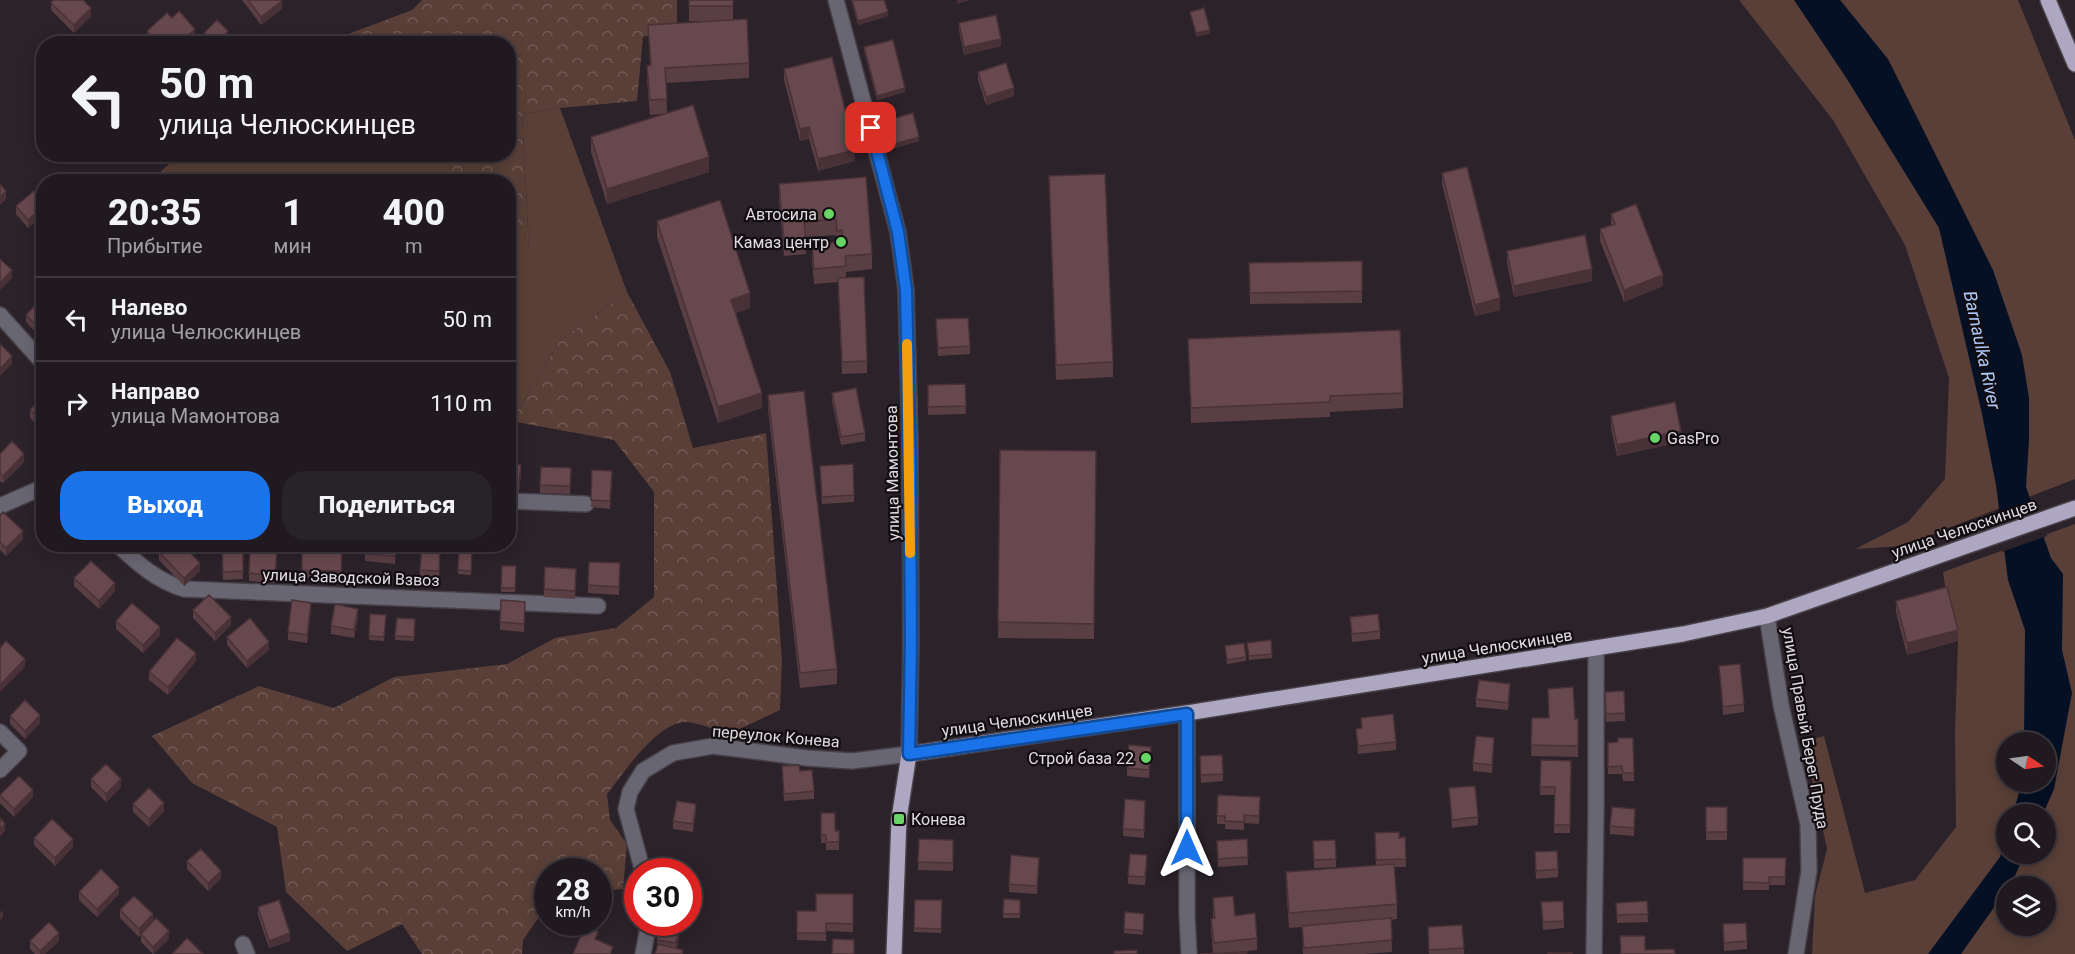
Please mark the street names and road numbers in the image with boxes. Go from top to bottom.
street label: улица Мамонтова [882,405,903,541]
street label: улица Челюскинцев [1889,495,2039,562]
street label: улица Заводской Взвоз [262,565,440,590]
street label: улица Челюскинцев [1420,625,1574,668]
street label: улица Правый Берег Пруда [1778,626,1833,830]
street label: улица Челюскинцев [940,700,1094,740]
street label: переулок Конева [711,721,841,752]

